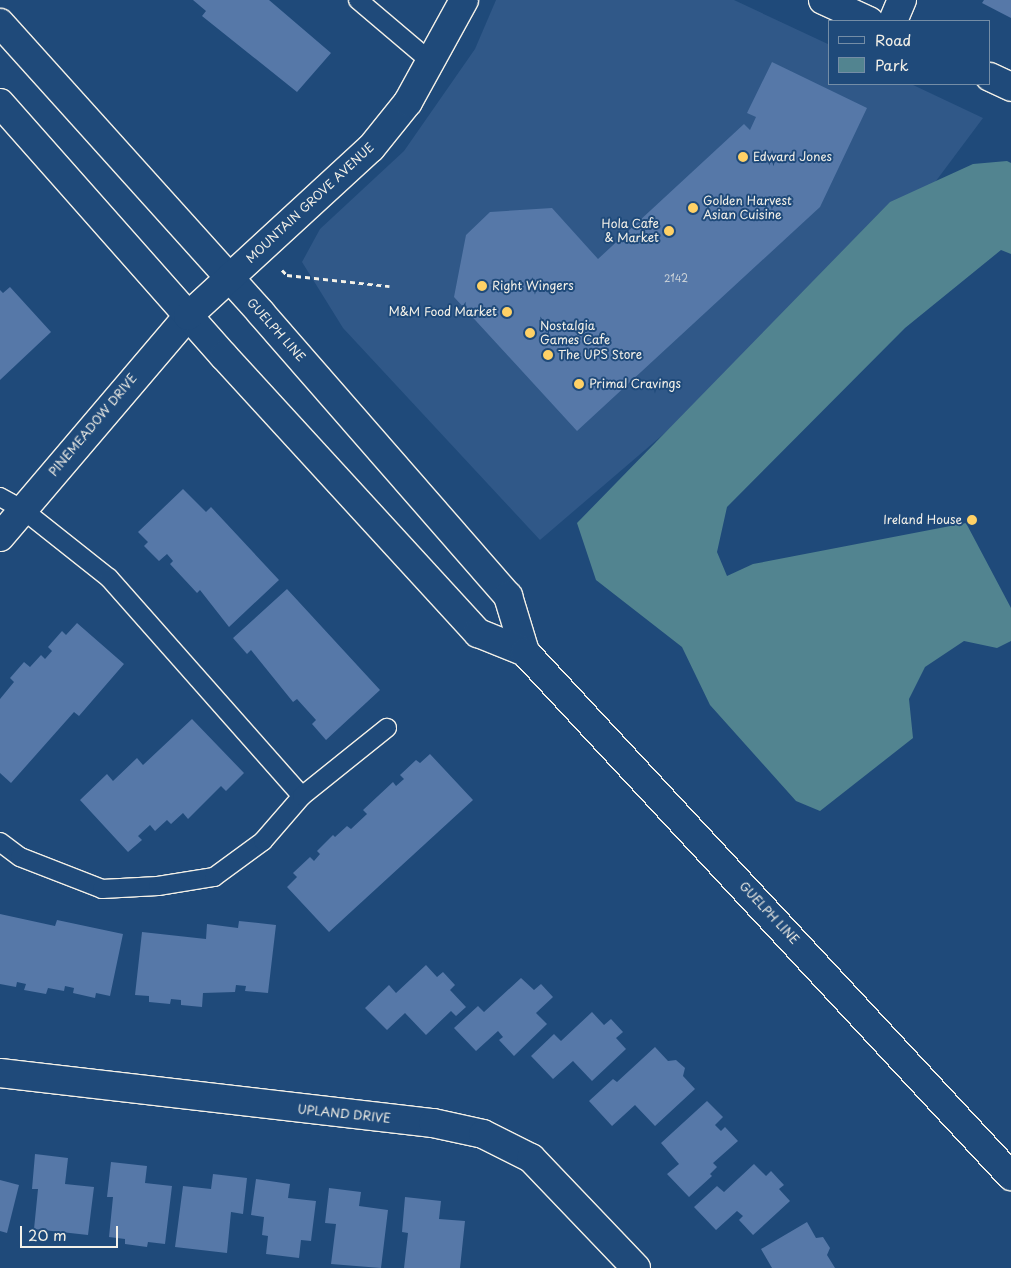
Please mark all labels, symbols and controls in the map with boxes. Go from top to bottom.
legend [828,20,991,85]
text: Road [875,28,911,51]
text: Park [875,53,909,76]
street label: MOUNTAIN GROVE AVENUE [243,140,377,266]
place label: Edward Jones [753,150,833,164]
marker: Edward Jones [737,151,749,163]
place label: Golden Harvest Asian Cuisine [703,194,792,222]
marker: Golden Harvest Asian Cuisine [687,202,699,214]
place label: Hola Cafe & Market [601,217,659,245]
marker: Hola Cafe & Market [663,225,675,237]
house number: 2142 [664,272,688,284]
place label: Right Wingers [492,279,574,293]
marker: Right Wingers [476,280,488,292]
street label: GUELPH LINE [244,295,308,365]
place label: M&M Food Market [388,305,497,319]
marker: M&M Food Market [501,306,513,318]
place label: Nostalgia Games Cafe [540,319,611,347]
marker: Nostalgia Games Cafe [524,327,536,339]
place label: The UPS Store [558,348,642,362]
marker: The UPS Store [542,349,554,361]
street label: PINEMEADOW DRIVE [46,371,140,479]
place label: Primal Cravings [589,377,682,391]
marker: Primal Cravings [573,378,585,390]
place label: Ireland House [883,513,962,527]
marker: Ireland House [966,514,978,526]
street label: GUELPH LINE [736,879,802,947]
street label: UPLAND DRIVE [297,1102,391,1126]
scale bar [22,1216,120,1248]
text: 20 m [28,1223,67,1246]

